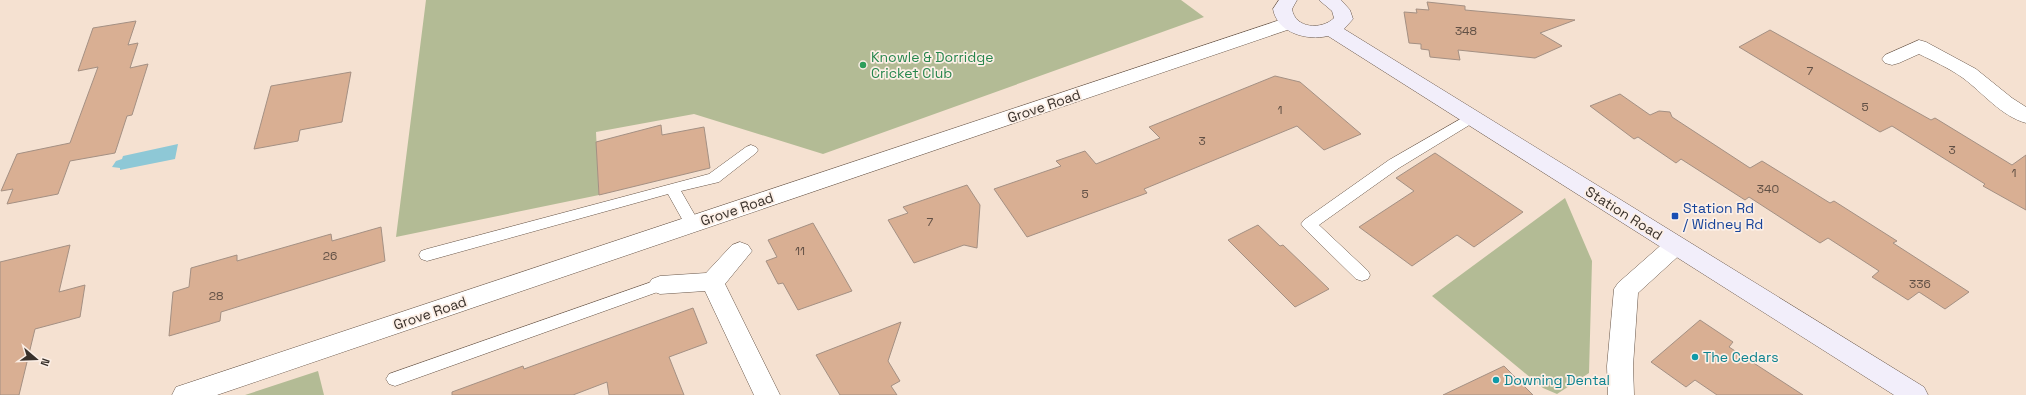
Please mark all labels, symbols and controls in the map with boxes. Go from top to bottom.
house number: 348 [1455,23,1477,39]
place label: Knowle & Dorridge Cricket Club [871,48,993,82]
marker: Knowle & Dorridge Cricket Club [858,60,868,70]
house number: 7 [1807,63,1814,79]
street label: Grove Road [1005,85,1083,127]
house number: 5 [1861,99,1869,115]
house number: 1 [1277,102,1283,118]
house number: 3 [1198,133,1206,149]
house number: 3 [1948,142,1956,158]
house number: 1 [2011,165,2017,181]
house number: 340 [1757,181,1779,197]
street label: Station Road [1582,182,1666,244]
house number: 5 [1081,186,1089,202]
street label: Grove Road [698,188,776,230]
place label: Station Rd / Widney Rd [1683,199,1763,233]
marker: Station Rd / Widney Rd [1670,211,1680,221]
house number: 7 [927,214,934,230]
house number: 11 [795,243,805,259]
house number: 26 [323,248,337,264]
house number: 336 [1909,276,1931,292]
house number: 28 [209,288,223,304]
street label: Grove Road [391,292,469,334]
north arrow [16,339,56,379]
place label: The Cedars [1703,348,1779,366]
marker: The Cedars [1690,352,1700,362]
text: N [38,356,53,368]
place label: Downing Dental [1504,371,1610,389]
marker: Downing Dental [1491,375,1501,385]

